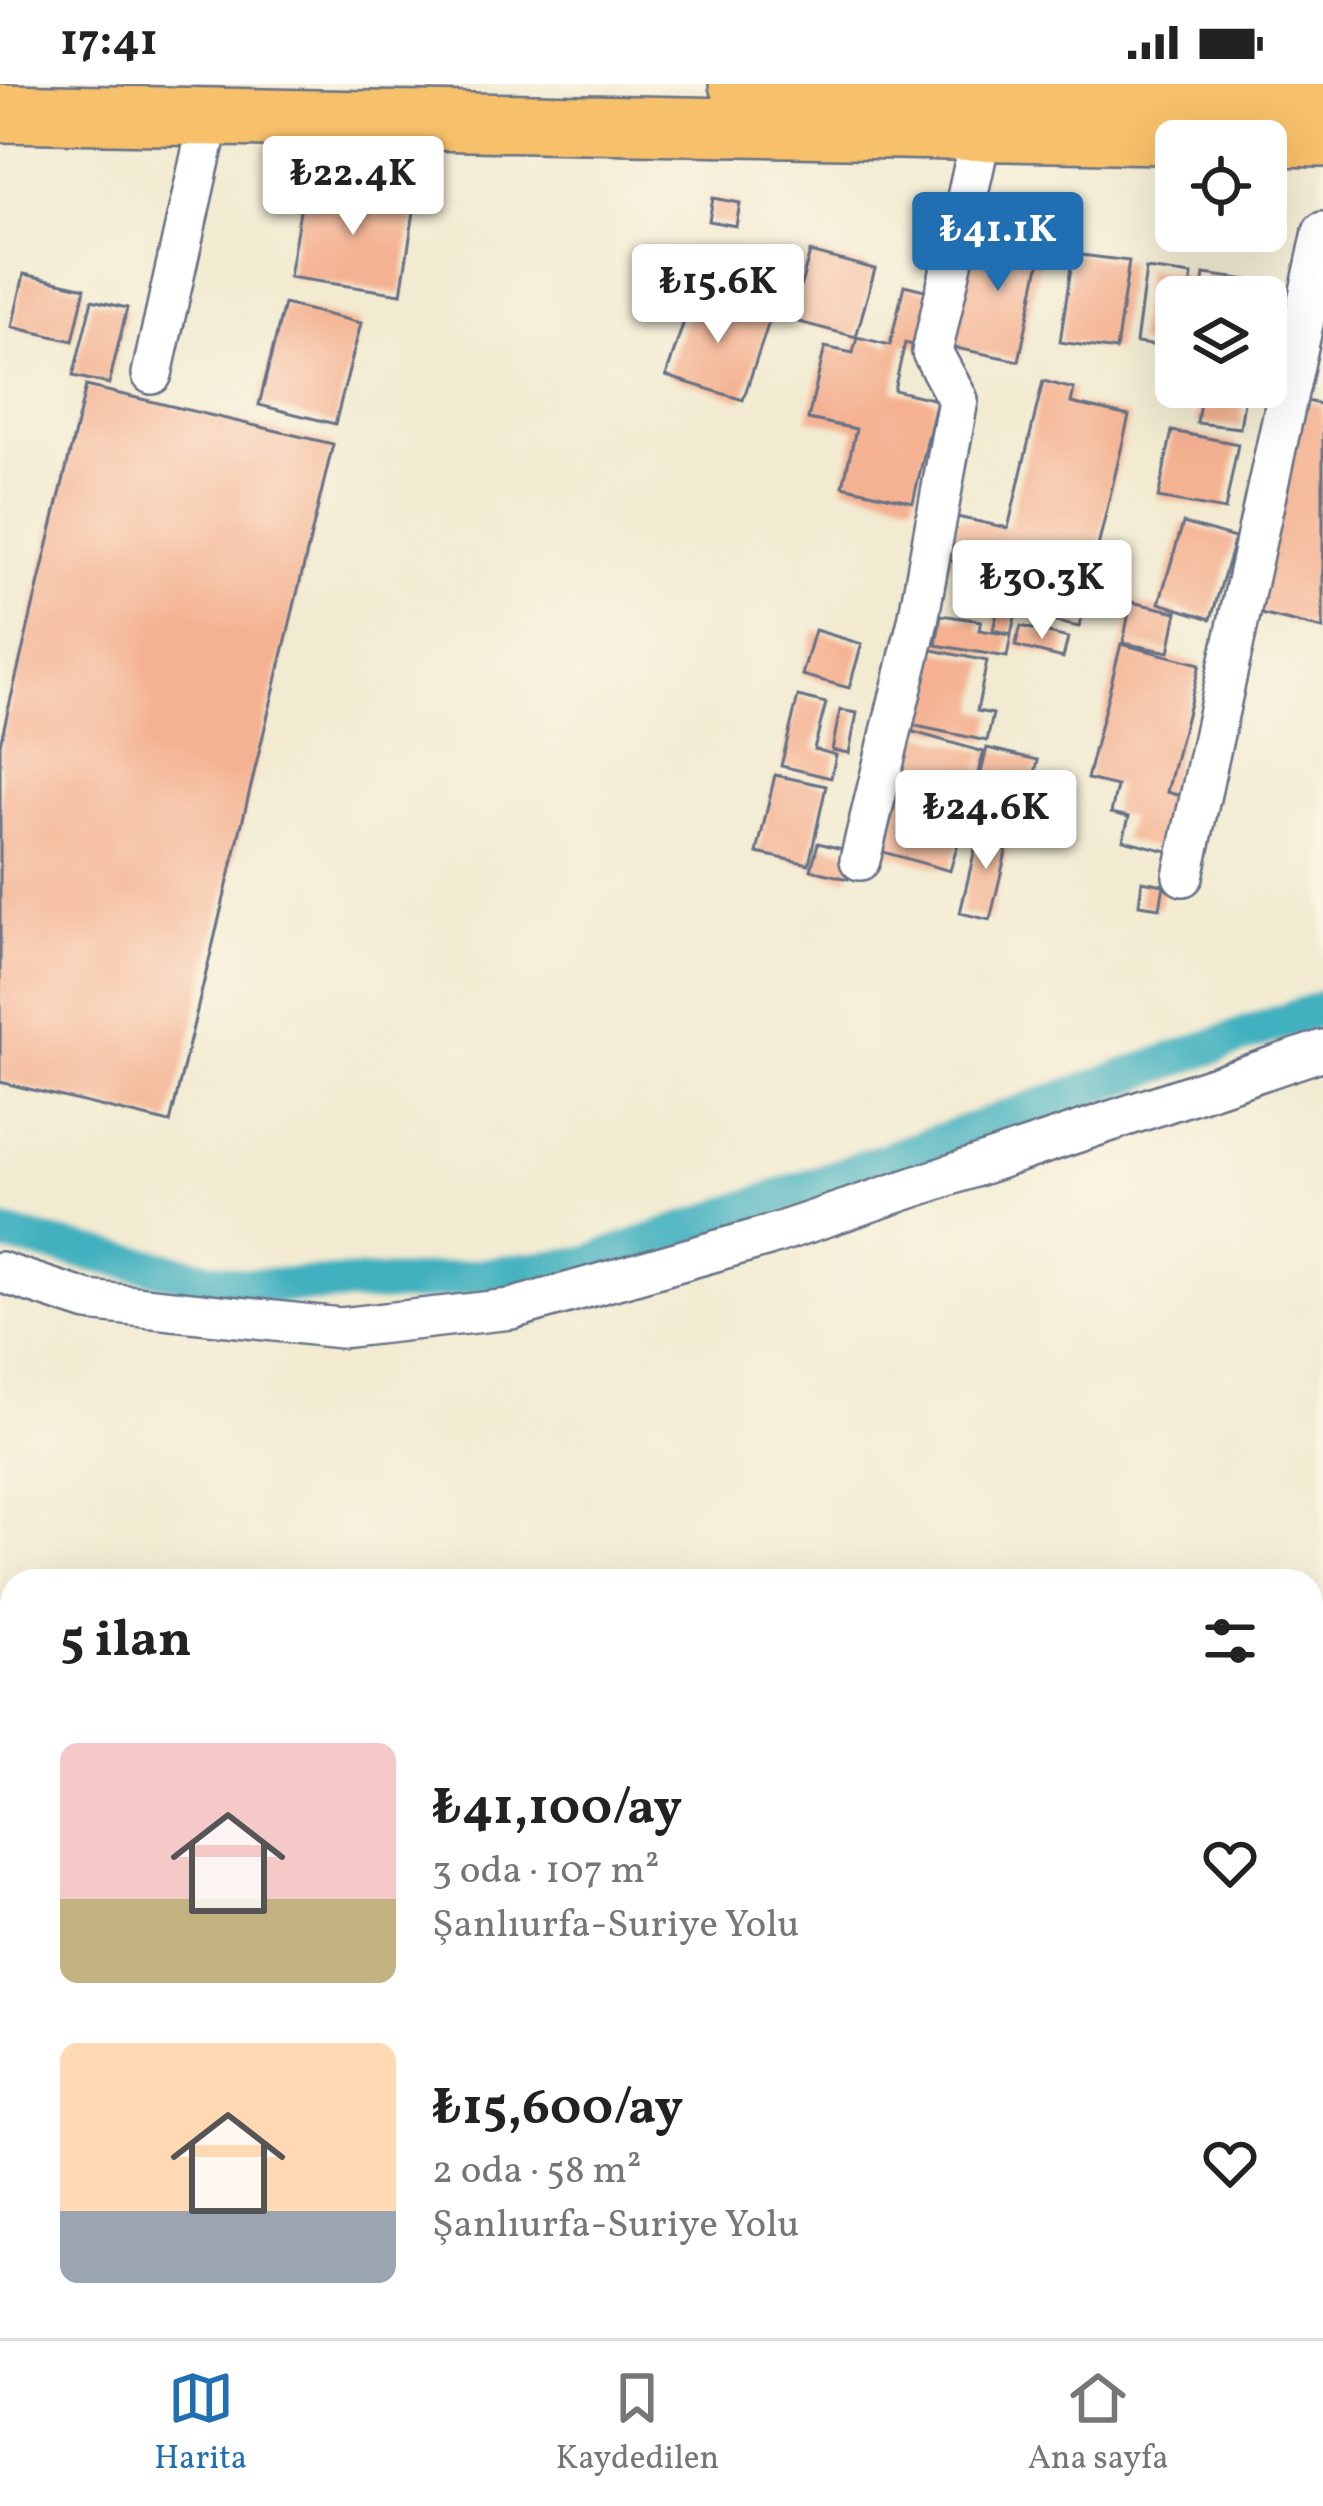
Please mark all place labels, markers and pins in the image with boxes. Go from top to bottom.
pin: ₺22.4K [255,136,451,238]
pin: ₺41.1K [900,192,1096,294]
pin: ₺15.6K [620,244,816,346]
pin: ₺30.3K [944,540,1140,642]
pin: ₺24.6K [888,770,1084,872]

